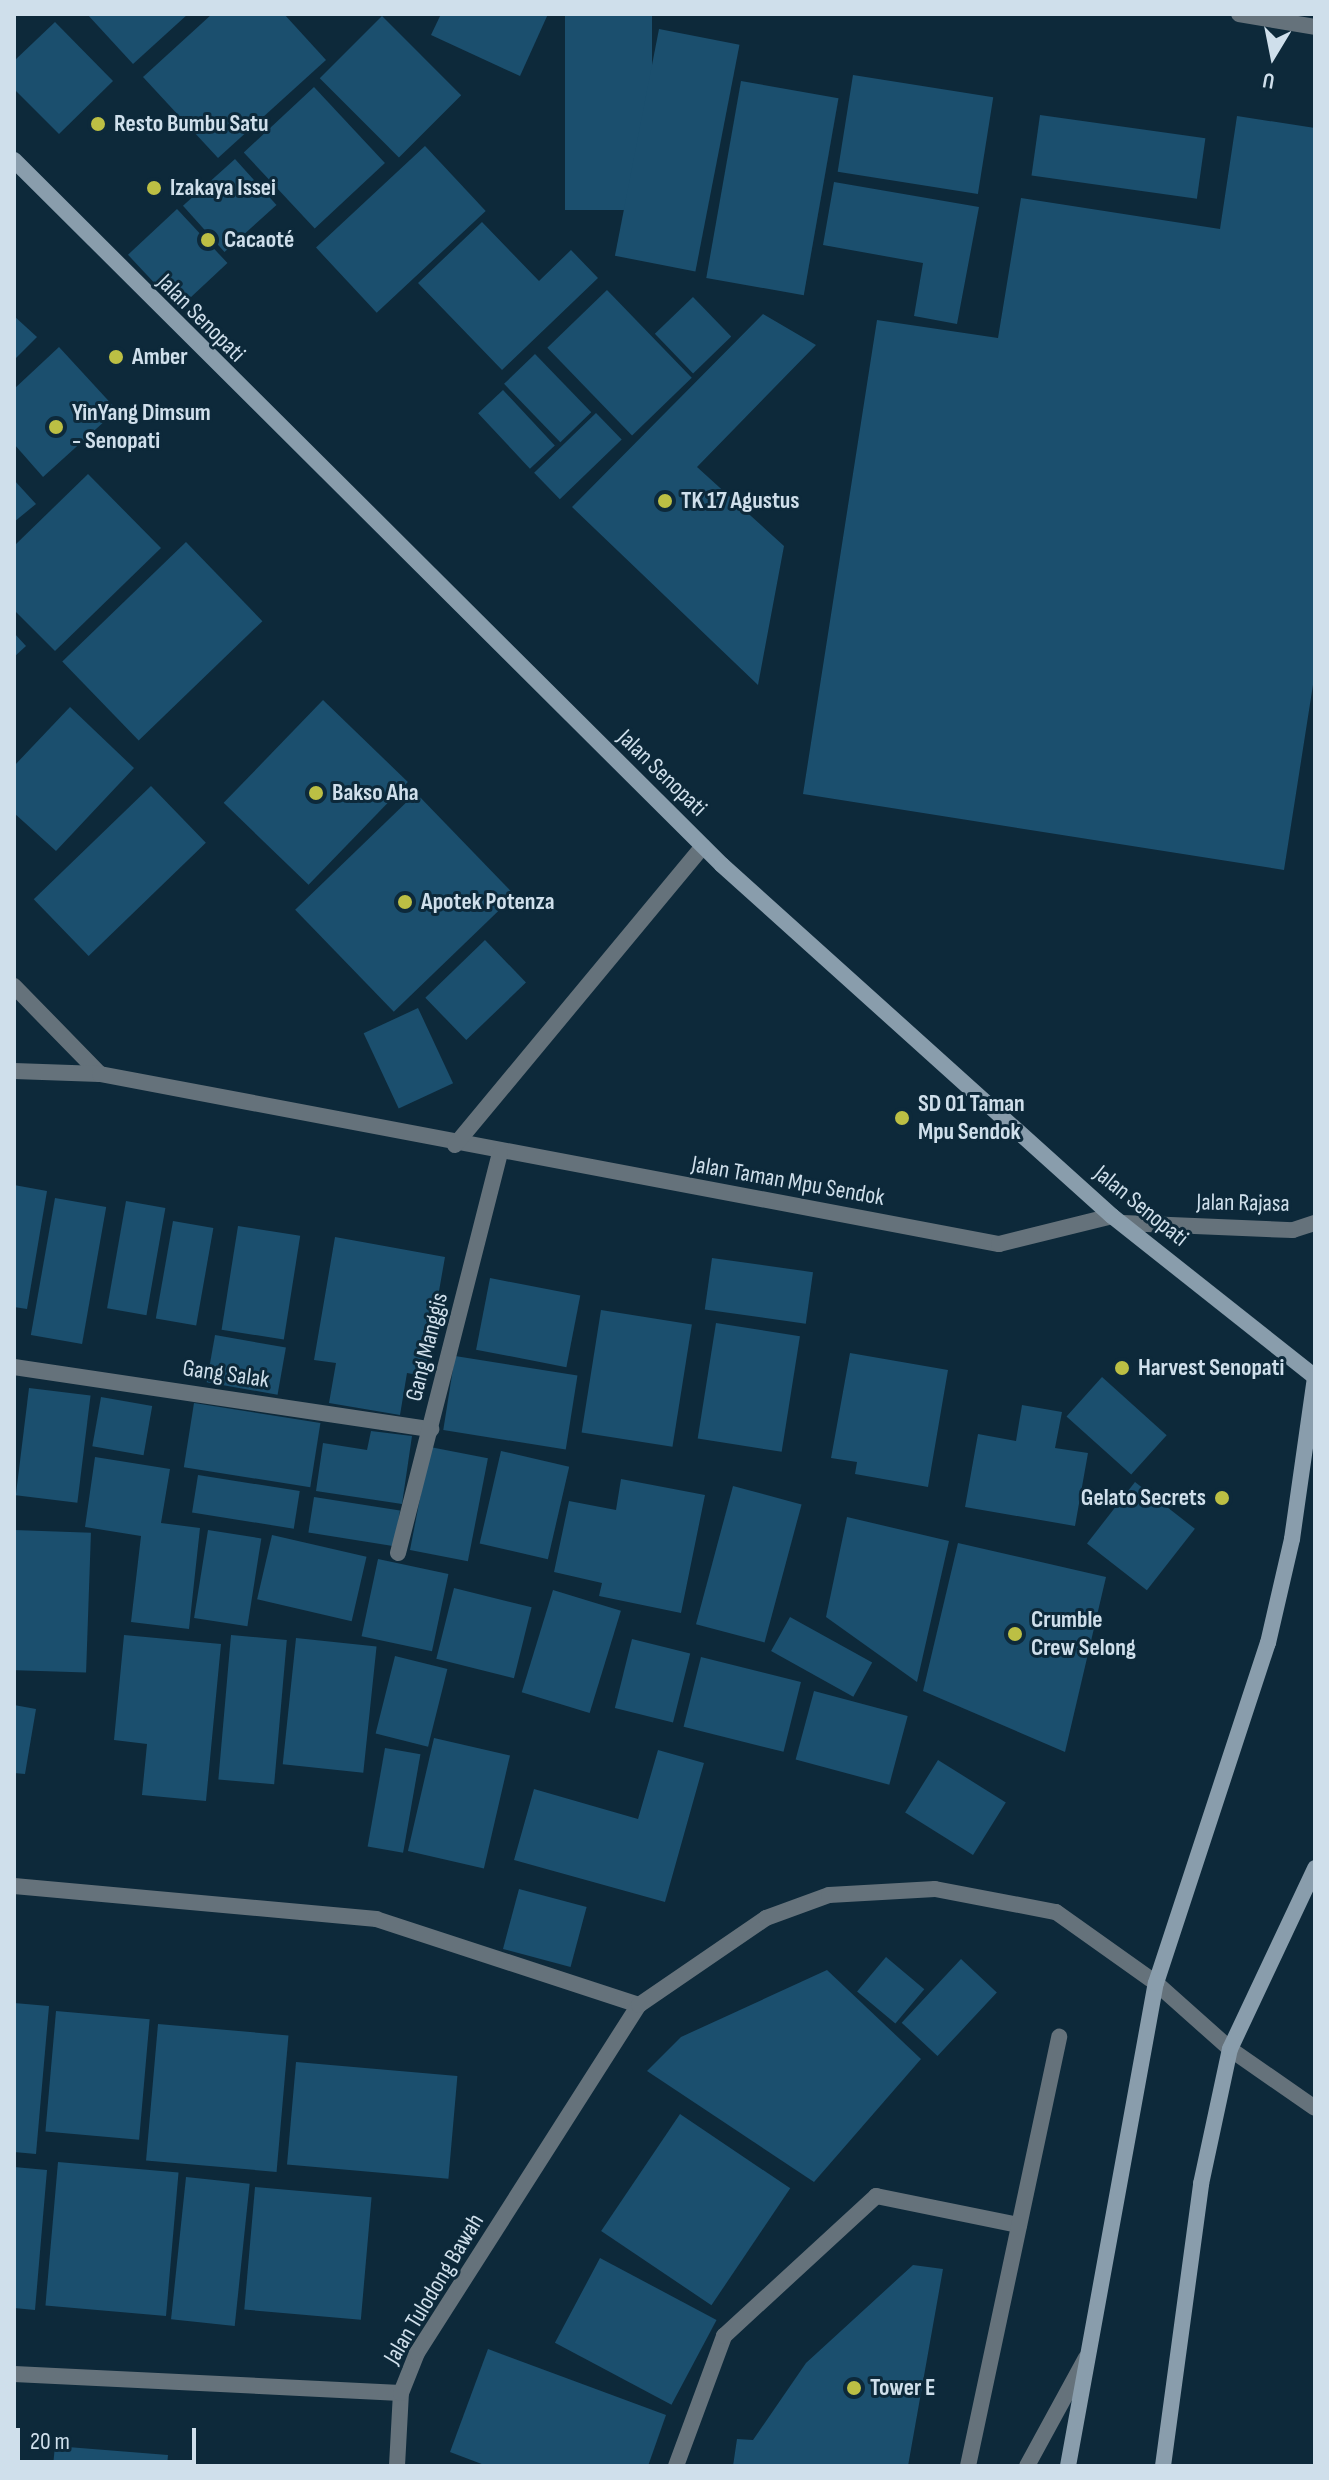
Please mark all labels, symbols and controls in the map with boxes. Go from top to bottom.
north arrow [1233,16,1313,96]
text: U [1261,66,1277,94]
place label: Resto Bumbu Satu [114,110,268,138]
marker: Resto Bumbu Satu [89,115,107,133]
place label: Izakaya Issei [170,174,276,202]
marker: Izakaya Issei [145,179,163,197]
place label: Cacaoté [224,226,294,254]
marker: Cacaoté [199,231,217,249]
street label: Jalan Senopati [151,268,251,368]
place label: Amber [132,343,188,371]
marker: Amber [107,348,125,366]
place label: YinYang Dimsum - Senopati [72,399,211,455]
marker: YinYang Dimsum - Senopati [47,418,65,436]
place label: TK 17 Agustus [681,487,800,515]
marker: TK 17 Agustus [656,492,674,510]
street label: Jalan Senopati [611,723,713,823]
place label: Bakso Aha [332,779,419,807]
marker: Bakso Aha [307,784,325,802]
place label: Apotek Potenza [421,888,555,916]
marker: Apotek Potenza [396,893,414,911]
place label: SD 01 Taman Mpu Sendok [918,1090,1025,1146]
marker: SD 01 Taman Mpu Sendok [893,1109,911,1127]
street label: Jalan Taman Mpu Sendok [689,1150,887,1212]
street label: Jalan Senopati [1088,1159,1194,1253]
street label: Jalan Rajasa [1196,1188,1290,1218]
street label: Gang Manggis [400,1290,454,1404]
street label: Gang Salak [181,1354,271,1394]
place label: Harvest Senopati [1138,1354,1284,1382]
marker: Harvest Senopati [1113,1359,1131,1377]
place label: Gelato Secrets [1081,1484,1206,1512]
marker: Gelato Secrets [1213,1489,1231,1507]
place label: Crumble Crew Selong [1031,1606,1136,1662]
marker: Crumble Crew Selong [1006,1625,1024,1643]
street label: Jalan Tulodong Bawah [378,2208,490,2370]
place label: Tower E [870,2374,936,2402]
marker: Tower E [845,2379,863,2397]
scale bar [20,2412,200,2462]
text: 20 m [30,2427,70,2456]

